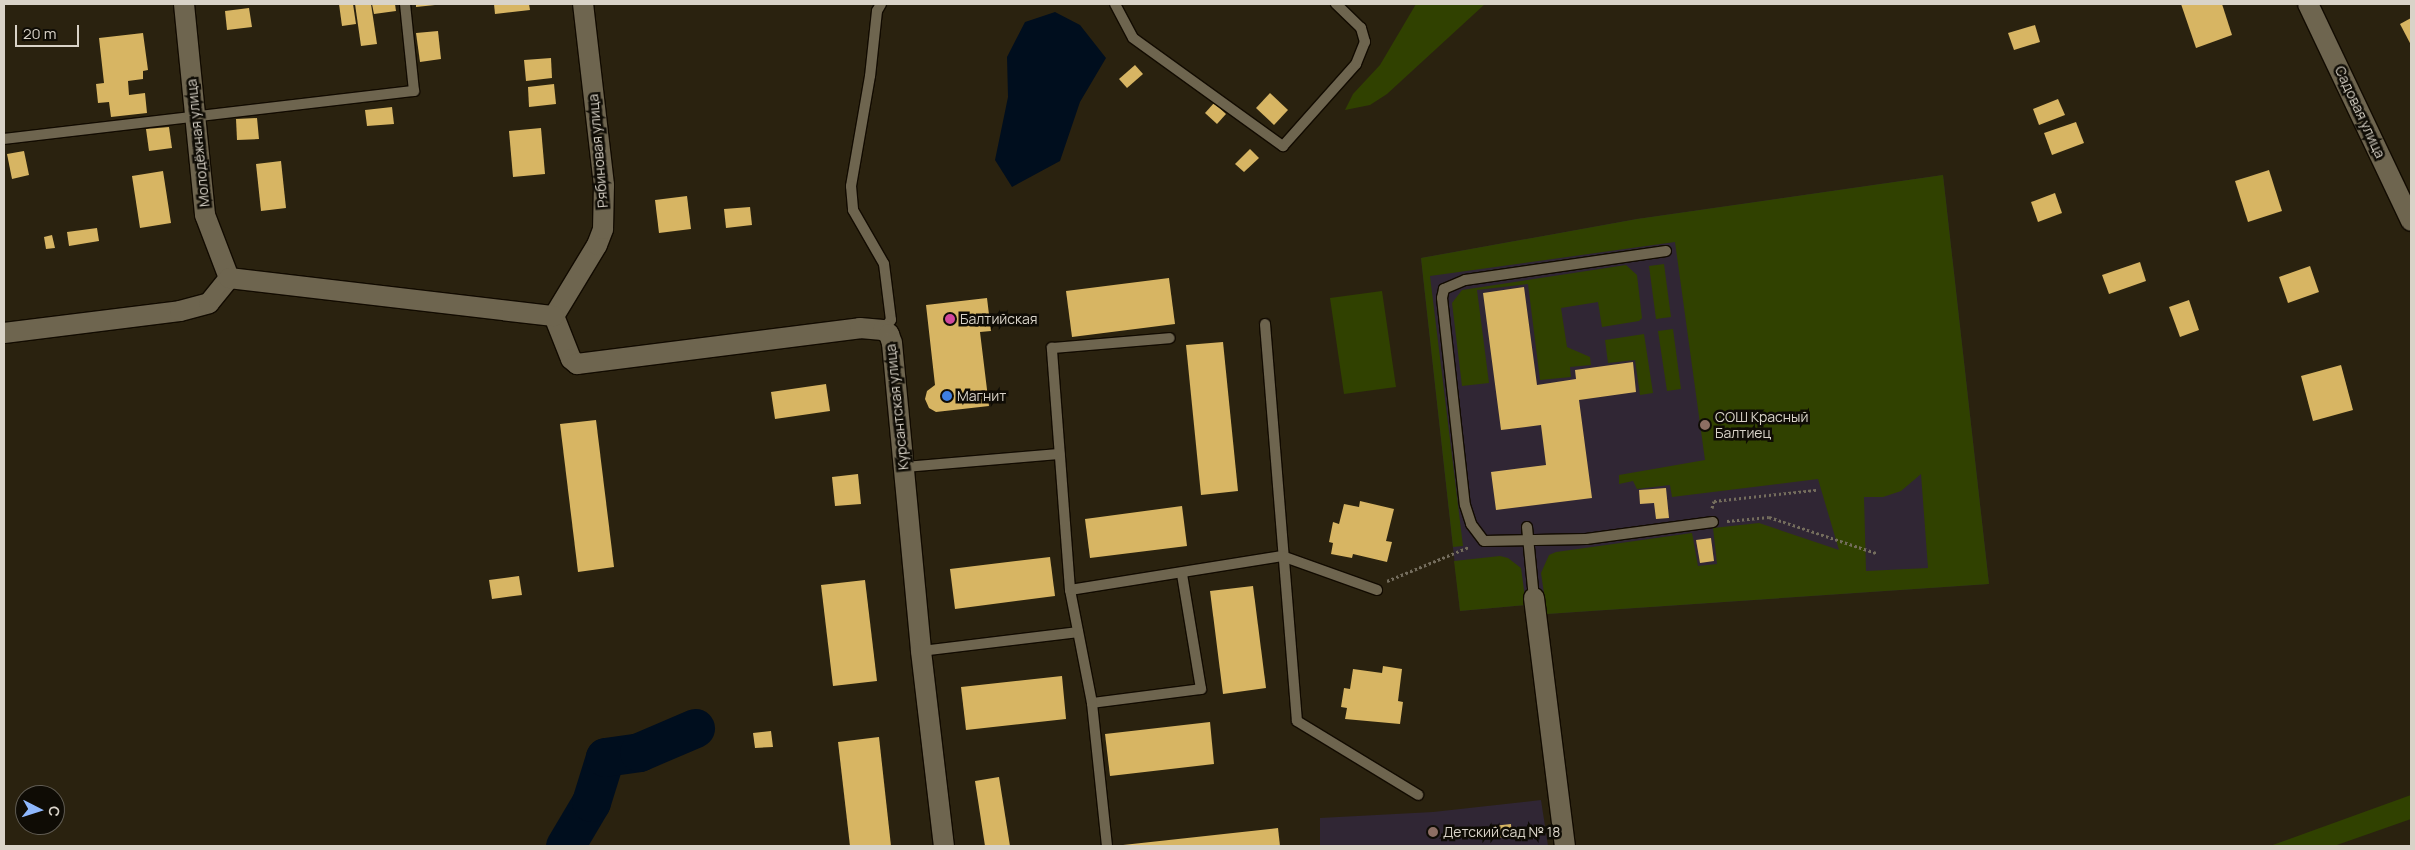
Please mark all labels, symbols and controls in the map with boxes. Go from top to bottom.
scale bar [18,15,81,47]
text: 20 m [23,23,56,44]
street label: Садовая улица [2331,63,2389,161]
street label: Молодёжная улица [183,78,213,208]
street label: Рябиновая улица [585,93,611,209]
place label: Балтийская [960,311,1038,327]
marker: Балтийская [944,313,956,325]
street label: Курсантская улица [882,343,912,471]
place label: Магнит [957,388,1006,404]
marker: Магнит [941,390,953,402]
place label: СОШ Красный Балтиец [1715,409,1808,442]
marker: СОШ Красный Балтиец [1699,419,1711,431]
north arrow [15,785,65,835]
text: С [45,805,64,817]
place label: Детский сад № 18 [1443,824,1560,840]
marker: Детский сад № 18 [1427,826,1439,838]

